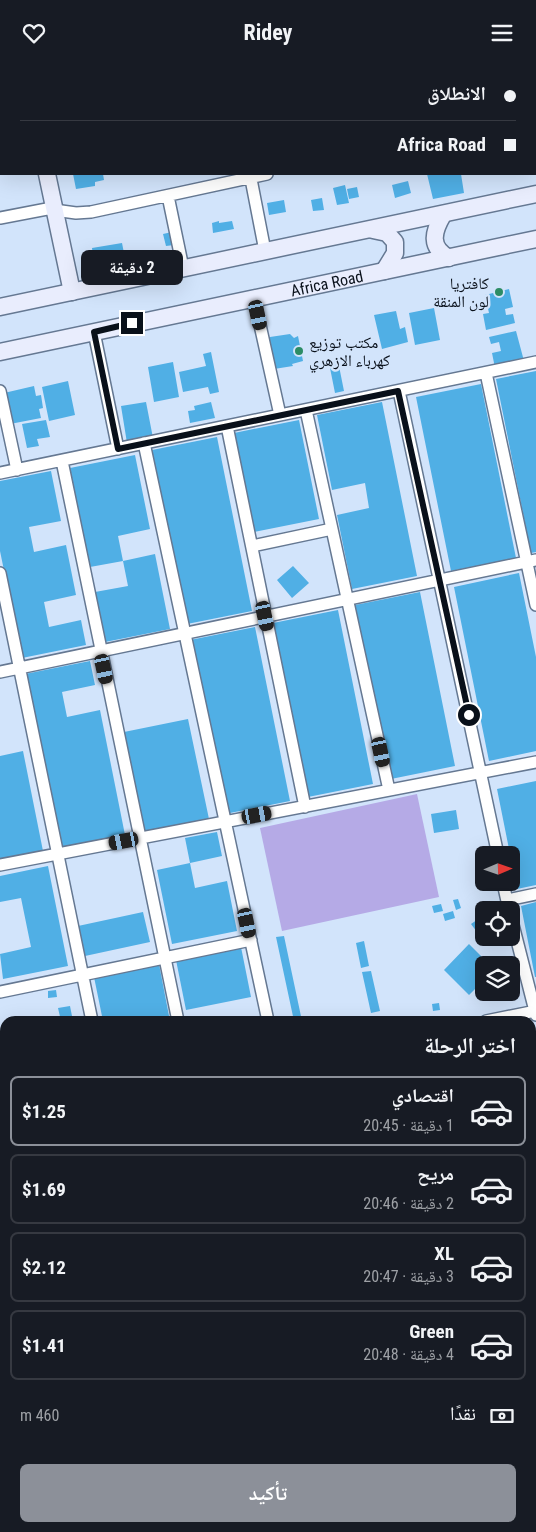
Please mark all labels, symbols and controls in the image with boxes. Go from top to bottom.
icon: heart [20,19,48,47]
icon: menu [488,19,516,47]
text: Ridey [244,20,292,45]
text: الانطلاق [427,82,486,105]
text: Africa Road [397,133,486,156]
callout: 2 دقيقة [81,251,183,285]
text: 2 دقيقة [109,258,155,277]
street label: Africa Road [289,266,365,300]
place label: كافتريا لون المنقة [433,274,489,312]
marker: كافتريا لون المنقة [493,286,505,298]
car [247,299,268,331]
route end [121,312,143,334]
place label: مكتب توزيع كهرباء الازهري [309,333,390,373]
marker: مكتب توزيع كهرباء الازهري [293,345,305,357]
car [254,600,275,632]
car [93,653,114,685]
route start [458,704,480,726]
car [370,736,391,768]
car [240,805,273,825]
car [107,831,140,851]
north arrow [475,846,520,891]
map controls [475,846,520,1001]
button: locate [475,901,520,946]
car [236,907,257,939]
button: layers [475,956,520,1001]
text: اختر الرحلة [424,1033,516,1058]
text: اقتصادي [392,1084,454,1107]
icon: car [469,1089,514,1134]
text: $1.25 [22,1100,66,1123]
text: 1 دقيقة · 20:45 [363,1116,454,1135]
text: مريح [417,1162,454,1185]
icon: car [469,1167,514,1212]
text: $1.69 [22,1178,66,1201]
text: 2 دقيقة · 20:46 [363,1194,454,1213]
text: XL [434,1242,454,1265]
icon: car [469,1245,514,1290]
text: $2.12 [22,1256,66,1279]
text: 3 دقيقة · 20:47 [363,1267,454,1286]
text: Green [409,1320,454,1343]
icon: car [469,1323,514,1368]
text: $1.41 [22,1334,66,1357]
text: 4 دقيقة · 20:48 [363,1345,454,1364]
text: نقدًا [450,1402,476,1425]
icon: cash [488,1402,516,1430]
text: 460 m [20,1406,59,1425]
button: تأكيد [20,1464,516,1522]

